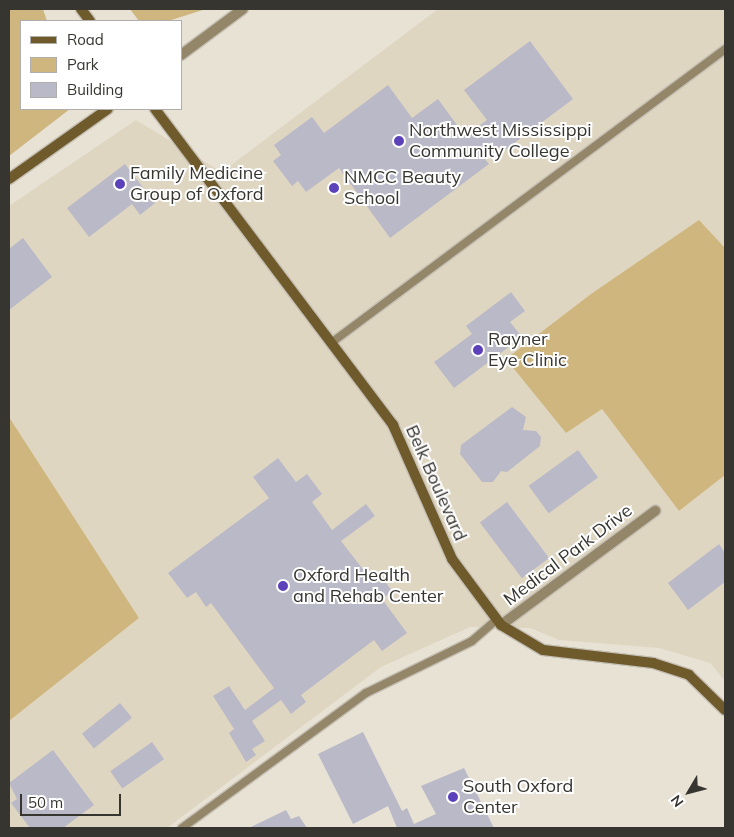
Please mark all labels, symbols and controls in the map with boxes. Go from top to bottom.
legend [20,20,182,110]
text: Road [67,30,104,49]
text: Park [67,55,99,74]
text: Building [67,80,123,99]
place label: Northwest Mississippi Community College [409,120,592,162]
marker: Northwest Mississippi Community College [393,135,405,147]
place label: Family Medicine Group of Oxford [130,163,264,205]
place label: NMCC Beauty School [344,167,461,210]
marker: Family Medicine Group of Oxford [114,178,126,190]
marker: NMCC Beauty School [328,182,340,194]
place label: Rayner Eye Clinic [488,329,567,372]
marker: Rayner Eye Clinic [472,344,484,356]
street label: Belk Boulevard [401,422,471,544]
street label: Medical Park Drive [500,500,636,610]
place label: Oxford Health and Rehab Center [293,565,443,608]
marker: Oxford Health and Rehab Center [277,580,289,592]
north arrow [664,767,714,817]
place label: South Oxford Center [463,776,573,819]
scale bar [22,784,124,816]
marker: South Oxford Center [447,791,459,803]
text: N [667,791,687,811]
text: 50 m [28,793,63,812]

